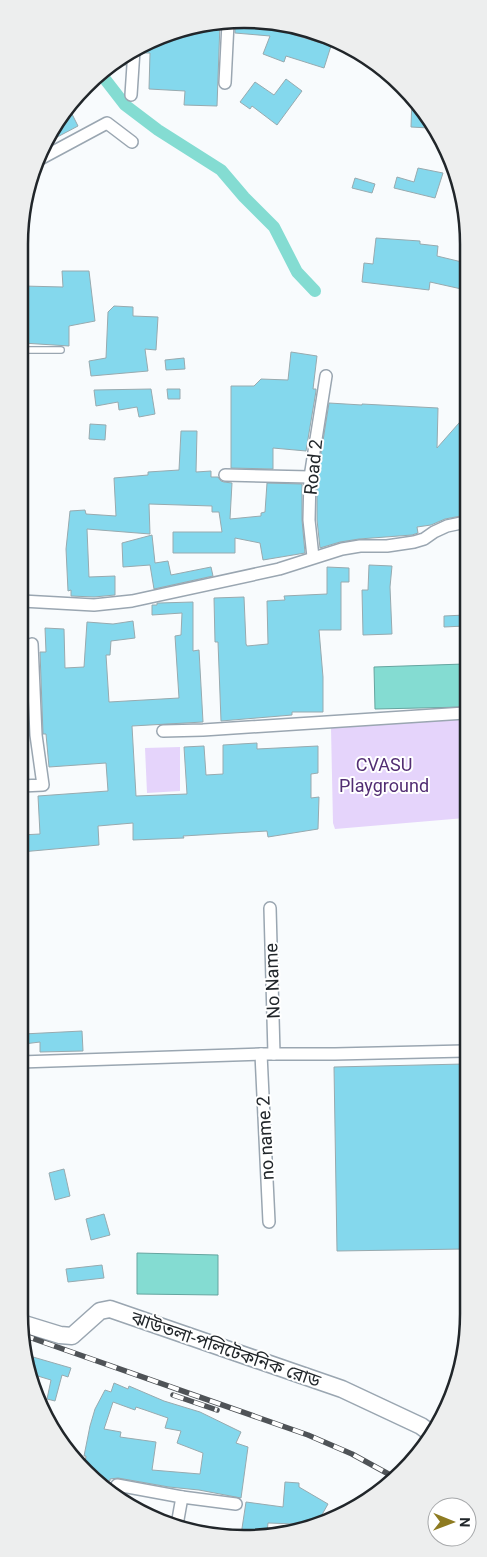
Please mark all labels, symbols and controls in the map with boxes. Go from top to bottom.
street label: Road 2 [300,438,326,496]
park label: CVASU Playground [339,754,429,796]
street label: No Name [260,943,284,1019]
street label: no name 2 [252,1095,278,1181]
street label: ঝাউতলা-পলিটেকনিক রোড [128,1306,324,1391]
north arrow [427,1497,477,1547]
text: N [457,1517,473,1527]

